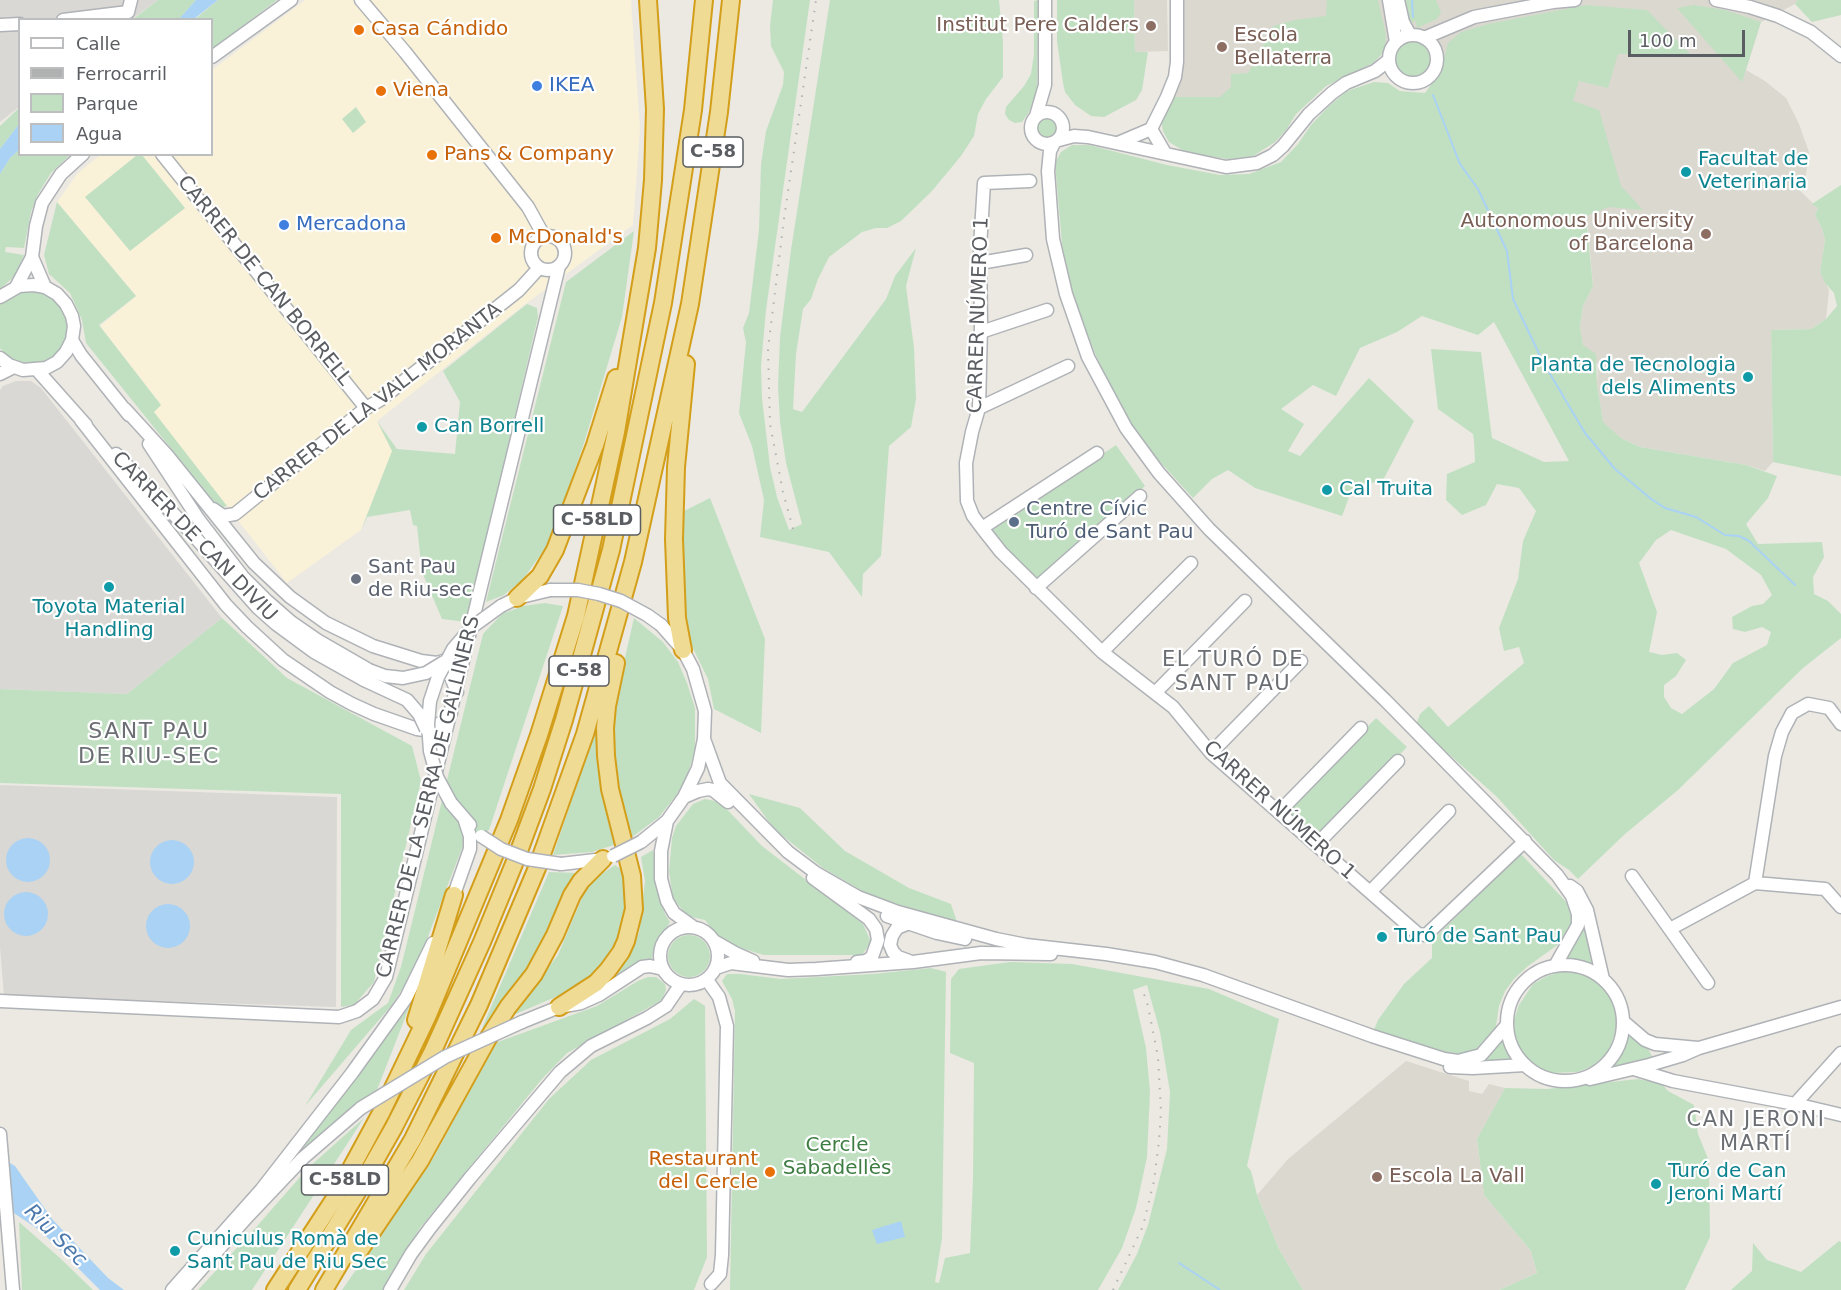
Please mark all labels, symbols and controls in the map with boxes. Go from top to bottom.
place label: Institut Pere Calders [936,14,1139,38]
legend [18,18,213,156]
place label: Casa Cándido [371,18,508,42]
scale bar [1631,18,1748,56]
marker: Institut Pere Calders [1144,19,1158,33]
marker: Casa Cándido [352,23,366,37]
place label: Escola Bellaterra [1234,24,1332,71]
text: 100 m [1639,30,1697,51]
text: Calle [76,33,121,54]
marker: Escola Bellaterra [1215,40,1229,54]
text: Ferrocarril [76,63,167,84]
place label: IKEA [549,74,594,98]
place label: Viena [393,79,449,103]
marker: IKEA [530,79,544,93]
marker: Viena [374,84,388,98]
text: Parque [76,93,138,114]
text: Agua [76,123,122,144]
road number: C-58 [683,137,743,167]
place label: Pans & Company [444,143,614,167]
marker: Pans & Company [425,148,439,162]
place label: Facultat de Veterinaria [1698,148,1808,195]
marker: Facultat de Veterinaria [1679,165,1693,179]
street label: CARRER DE CAN BORRELL [172,171,356,391]
place label: Autonomous University of Barcelona [1461,210,1694,257]
place label: Mercadona [296,213,406,237]
street label: CARRER NÚMERO 1 [964,216,994,414]
marker: Mercadona [277,218,291,232]
place label: McDonald's [508,226,623,250]
marker: Autonomous University of Barcelona [1699,227,1713,241]
marker: McDonald's [489,231,503,245]
street label: CARRER DE LA VALL MORANTA [249,298,507,506]
place label: Planta de Tecnologia dels Aliments [1530,354,1736,401]
marker: Planta de Tecnologia dels Aliments [1741,370,1755,384]
place label: Can Borrell [434,415,544,439]
marker: Can Borrell [415,420,429,434]
street label: CARRER DE CAN DIVIU [106,447,282,627]
place label: Cal Truita [1339,478,1433,502]
marker: Cal Truita [1320,483,1334,497]
place label: Centre Cívic Turó de Sant Pau [1026,498,1194,545]
road number: C-58LD [554,505,640,535]
marker: Centre Cívic Turó de Sant Pau [1007,515,1021,529]
place label: Sant Pau de Riu-sec [368,556,472,603]
marker: Sant Pau de Riu-sec [349,572,363,586]
marker: Toyota Material Handling [102,580,116,594]
place label: Toyota Material Handling [33,596,185,643]
street label: CARRER DE LA SERRA DE GALLINERS [372,613,486,981]
district label: EL TURÓ DE SANT PAU [1162,648,1304,698]
road number: C-58 [549,656,609,686]
district label: SANT PAU DE RIU-SEC [78,719,220,770]
street label: CARRER NÚMERO 1 [1198,736,1360,886]
place label: Turó de Sant Pau [1394,925,1562,949]
marker: Turó de Sant Pau [1375,930,1389,944]
district label: CAN JERONI MARTÍ [1687,1108,1825,1158]
park label: Cercle Sabadellès [783,1134,891,1181]
place label: Restaurant del Cercle [649,1148,758,1195]
place label: Turó de Can Jeroni Martí [1668,1160,1786,1207]
road number: C-58LD [302,1165,388,1195]
marker: Restaurant del Cercle [763,1165,777,1179]
place label: Escola La Vall [1389,1165,1525,1189]
marker: Escola La Vall [1370,1170,1384,1184]
marker: Turó de Can Jeroni Martí [1649,1177,1663,1191]
water label: Riu Sec [18,1199,92,1273]
place label: Cuniculus Romà de Sant Pau de Riu Sec [187,1228,387,1275]
marker: Cuniculus Romà de Sant Pau de Riu Sec [168,1244,182,1258]

